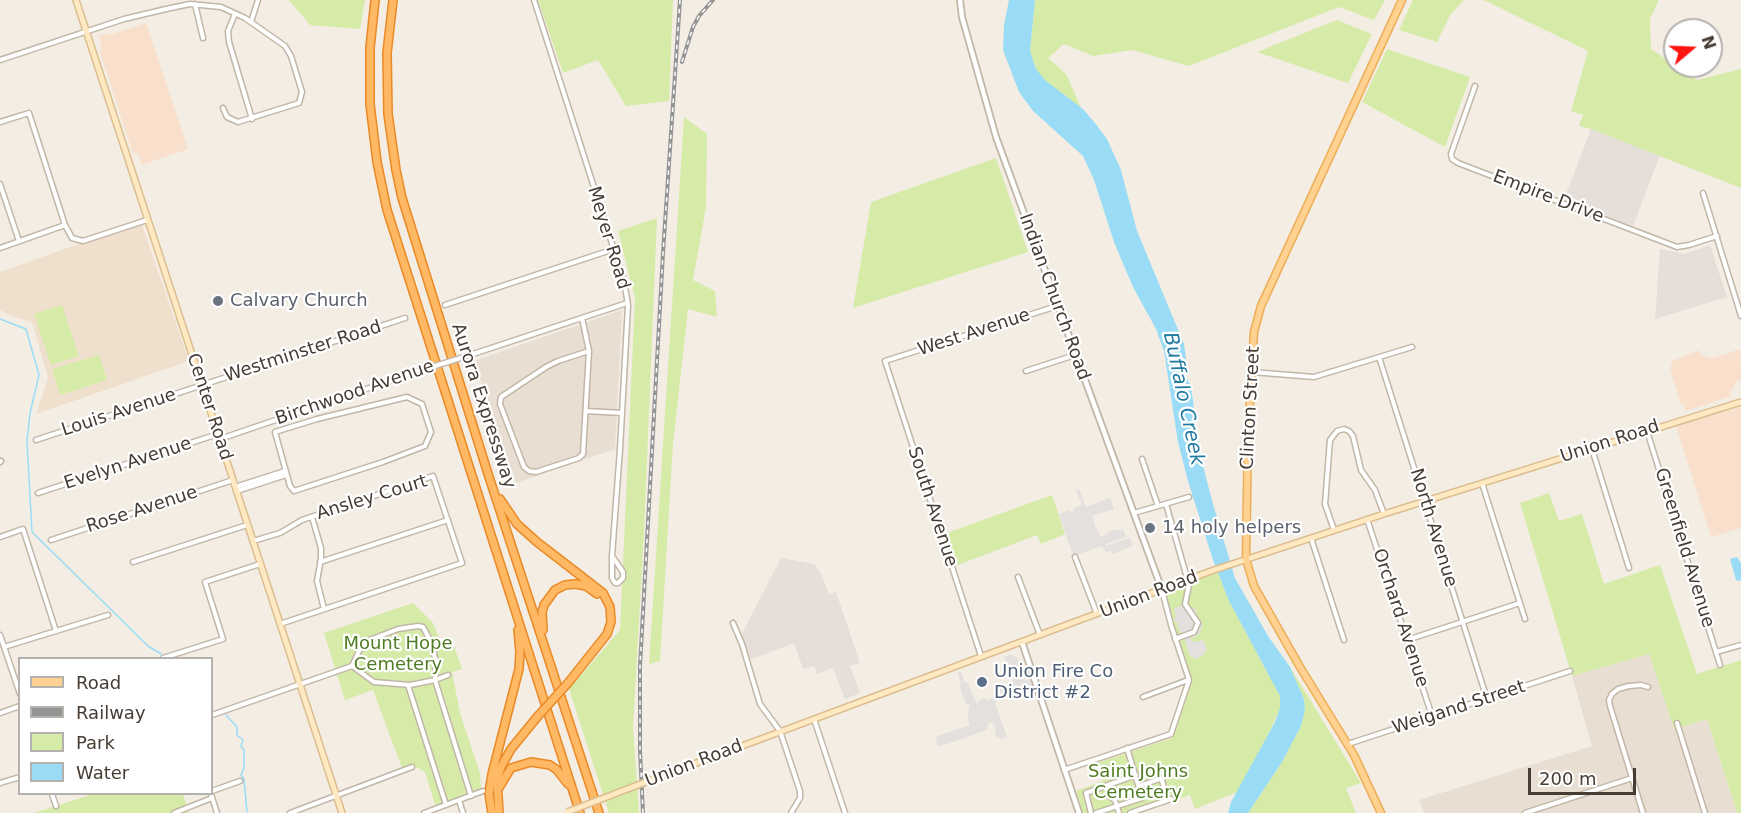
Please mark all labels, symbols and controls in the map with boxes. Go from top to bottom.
north arrow [1663,18,1723,78]
text: N [1697,33,1720,52]
street label: Empire Drive [1489,166,1607,228]
street label: Meyer Road [582,184,634,292]
street label: Indian Church Road [1014,211,1094,383]
place label: Calvary Church [230,290,368,312]
marker: Calvary Church [211,294,225,308]
street label: West Avenue [915,305,1033,361]
street label: Westminster Road [222,316,384,388]
street label: Aurora Expressway [446,321,520,491]
water label: Buffalo Creek [1157,330,1209,468]
street label: Clinton Street [1237,346,1265,470]
street label: Center Road [182,351,236,463]
street label: Birchwood Avenue [273,356,437,430]
street label: Louis Avenue [59,384,179,442]
street label: Union Road [1558,416,1662,468]
street label: Evelyn Avenue [62,433,194,495]
street label: South Avenue [902,444,962,570]
street label: Greenfield Avenue [1649,465,1719,631]
street label: North Avenue [1405,466,1461,590]
street label: Ansley Court [314,471,430,525]
street label: Rose Avenue [84,482,200,538]
place label: 14 holy helpers [1162,517,1301,539]
marker: 14 holy helpers [1143,521,1157,535]
street label: Orchard Avenue [1367,546,1433,690]
street label: Union Road [1097,566,1201,624]
park label: Mount Hope Cemetery [343,633,453,676]
legend [18,657,213,795]
place label: Union Fire Co District #2 [994,661,1113,704]
text: Road [76,672,121,693]
marker: Union Fire Co District #2 [975,675,989,689]
street label: Weigand Street [1390,676,1528,740]
text: Railway [76,702,146,723]
text: Park [76,732,115,753]
street label: Union Road [642,735,746,793]
scale bar [1531,756,1639,794]
park label: Saint Johns Cemetery [1088,761,1188,804]
text: Water [76,762,129,783]
text: 200 m [1539,768,1597,789]

